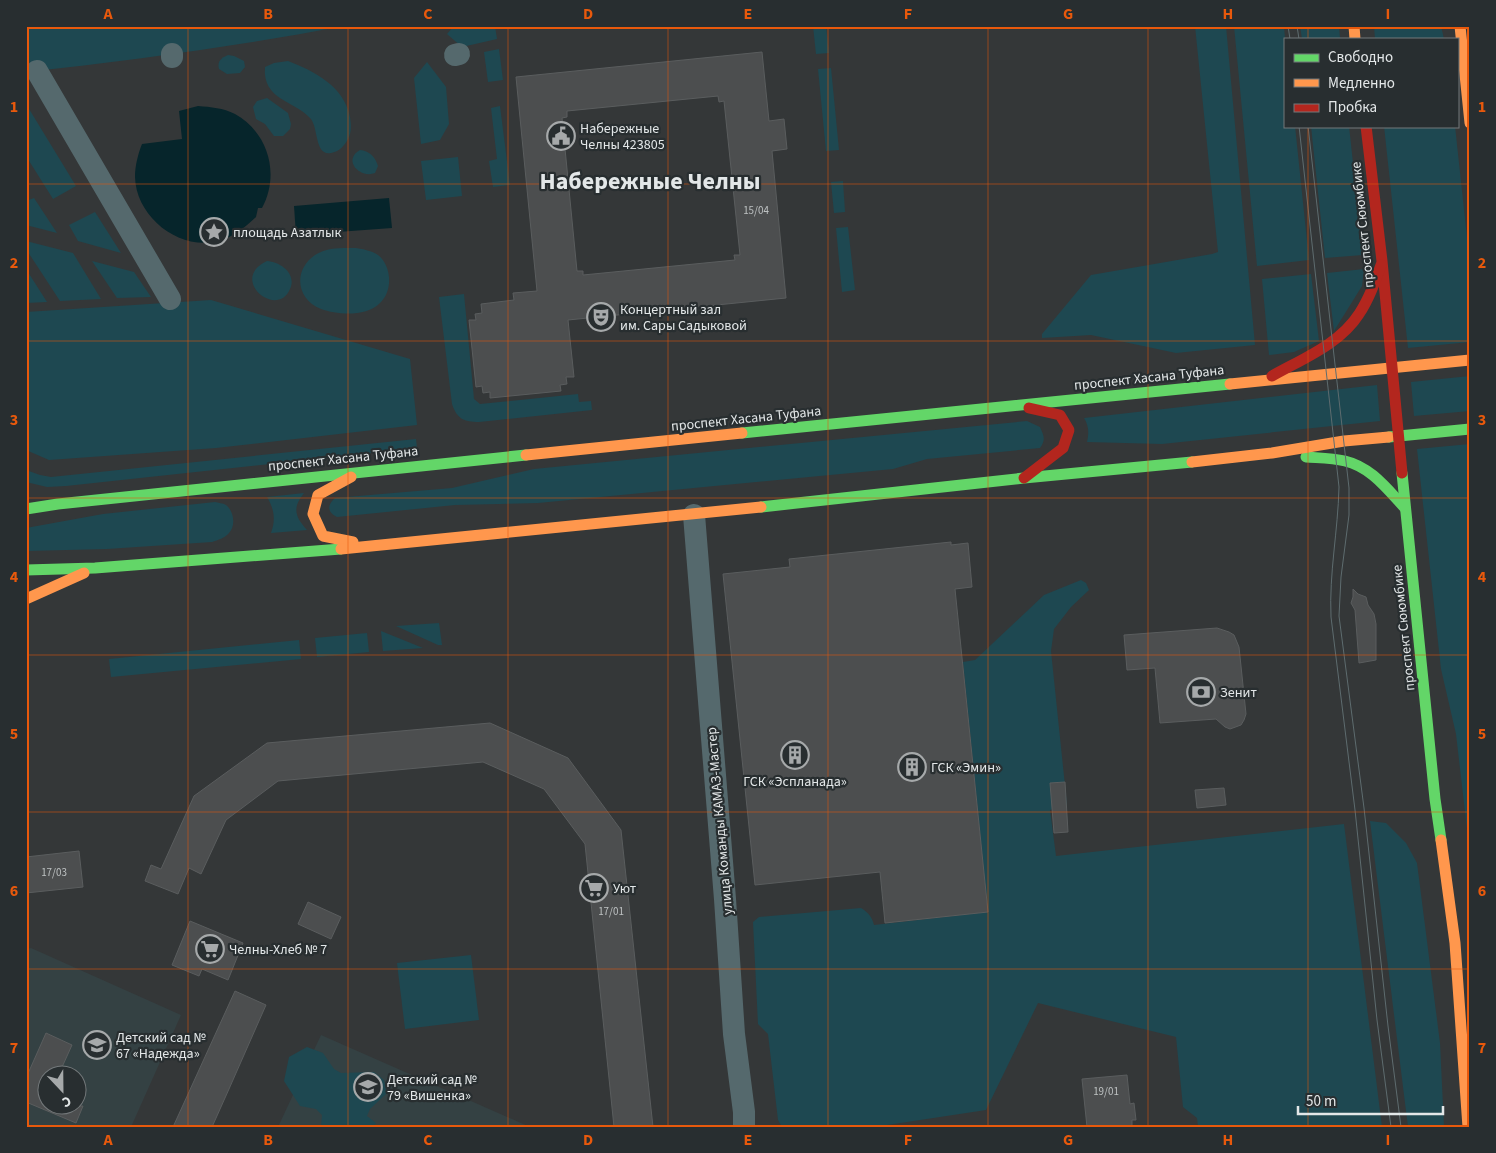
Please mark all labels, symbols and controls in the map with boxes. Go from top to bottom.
text: A [102,3,113,25]
text: B [263,3,273,25]
text: C [423,3,433,25]
text: D [583,3,593,25]
text: E [744,3,752,25]
text: F [904,3,912,25]
text: G [1063,3,1073,25]
text: H [1223,3,1233,25]
text: I [1386,3,1390,25]
legend [1284,38,1458,128]
text: Свободно [1328,47,1393,68]
text: Медленно [1328,73,1395,94]
text: 1 [10,96,18,118]
text: 1 [1478,96,1486,118]
text: Пробка [1328,97,1377,118]
place label: Набережные Челны 423805 [580,119,665,155]
public building icon: Набережные Челны 423805 [546,121,576,151]
street label: проспект Сююмбике [1346,161,1380,289]
district label: Набережные Челны [540,164,760,199]
house number: 15/04 [743,203,769,218]
place icon: площадь Азатлык [199,217,229,247]
place label: площадь Азатлык [233,223,341,243]
text: 2 [10,252,18,274]
text: 2 [1478,252,1486,274]
place label: Концертный зал им. Сары Садыковой [620,300,747,336]
theatre icon: Концертный зал им. Сары Садыковой [586,302,616,332]
street label: проспект Хасана Туфана [1073,360,1225,396]
street label: проспект Хасана Туфана [670,401,822,437]
text: 3 [10,409,18,431]
text: 3 [1478,409,1486,431]
street label: проспект Хасана Туфана [267,441,419,477]
street label: проспект Сююмбике [1387,564,1421,692]
text: 4 [10,566,19,588]
text: 4 [1478,566,1487,588]
bank icon: Зенит [1186,677,1216,707]
place label: Зенит [1220,683,1257,703]
text: 5 [10,723,18,745]
text: 5 [1478,723,1486,745]
street label: улица Команды КАМАЗ-Мастер [702,726,738,916]
building icon: ГСК «Эспланада» [780,740,810,770]
building icon: ГСК «Эмин» [897,752,927,782]
place label: ГСК «Эмин» [931,758,1001,778]
place label: ГСК «Эспланада» [743,772,847,792]
house number: 17/03 [41,865,67,880]
supermarket icon: Уют [579,873,609,903]
place label: Уют [613,879,637,899]
text: 6 [10,880,18,902]
text: 6 [1478,880,1486,902]
house number: 17/01 [598,904,624,919]
supermarket icon: Челны-Хлеб № 7 [195,934,225,964]
place label: Челны-Хлеб № 7 [229,940,327,960]
place label: Детский сад № 67 «Надежда» [116,1028,207,1064]
school or university icon: Детский сад № 67 «Надежда» [82,1030,112,1060]
text: 7 [10,1037,18,1059]
text: 7 [1478,1037,1486,1059]
north arrow [38,1066,88,1116]
place label: Детский сад № 79 «Вишенка» [387,1070,478,1106]
school or university icon: Детский сад № 79 «Вишенка» [353,1072,383,1102]
scale bar [1298,1083,1444,1115]
house number: 19/01 [1093,1084,1119,1099]
text: С [59,1090,74,1112]
text: 50 m [1306,1091,1336,1112]
text: A [102,1129,113,1151]
text: B [263,1129,273,1151]
text: C [423,1129,433,1151]
text: D [583,1129,593,1151]
text: E [744,1129,752,1151]
text: F [904,1129,912,1151]
text: G [1063,1129,1073,1151]
text: H [1223,1129,1233,1151]
text: I [1386,1129,1390,1151]

